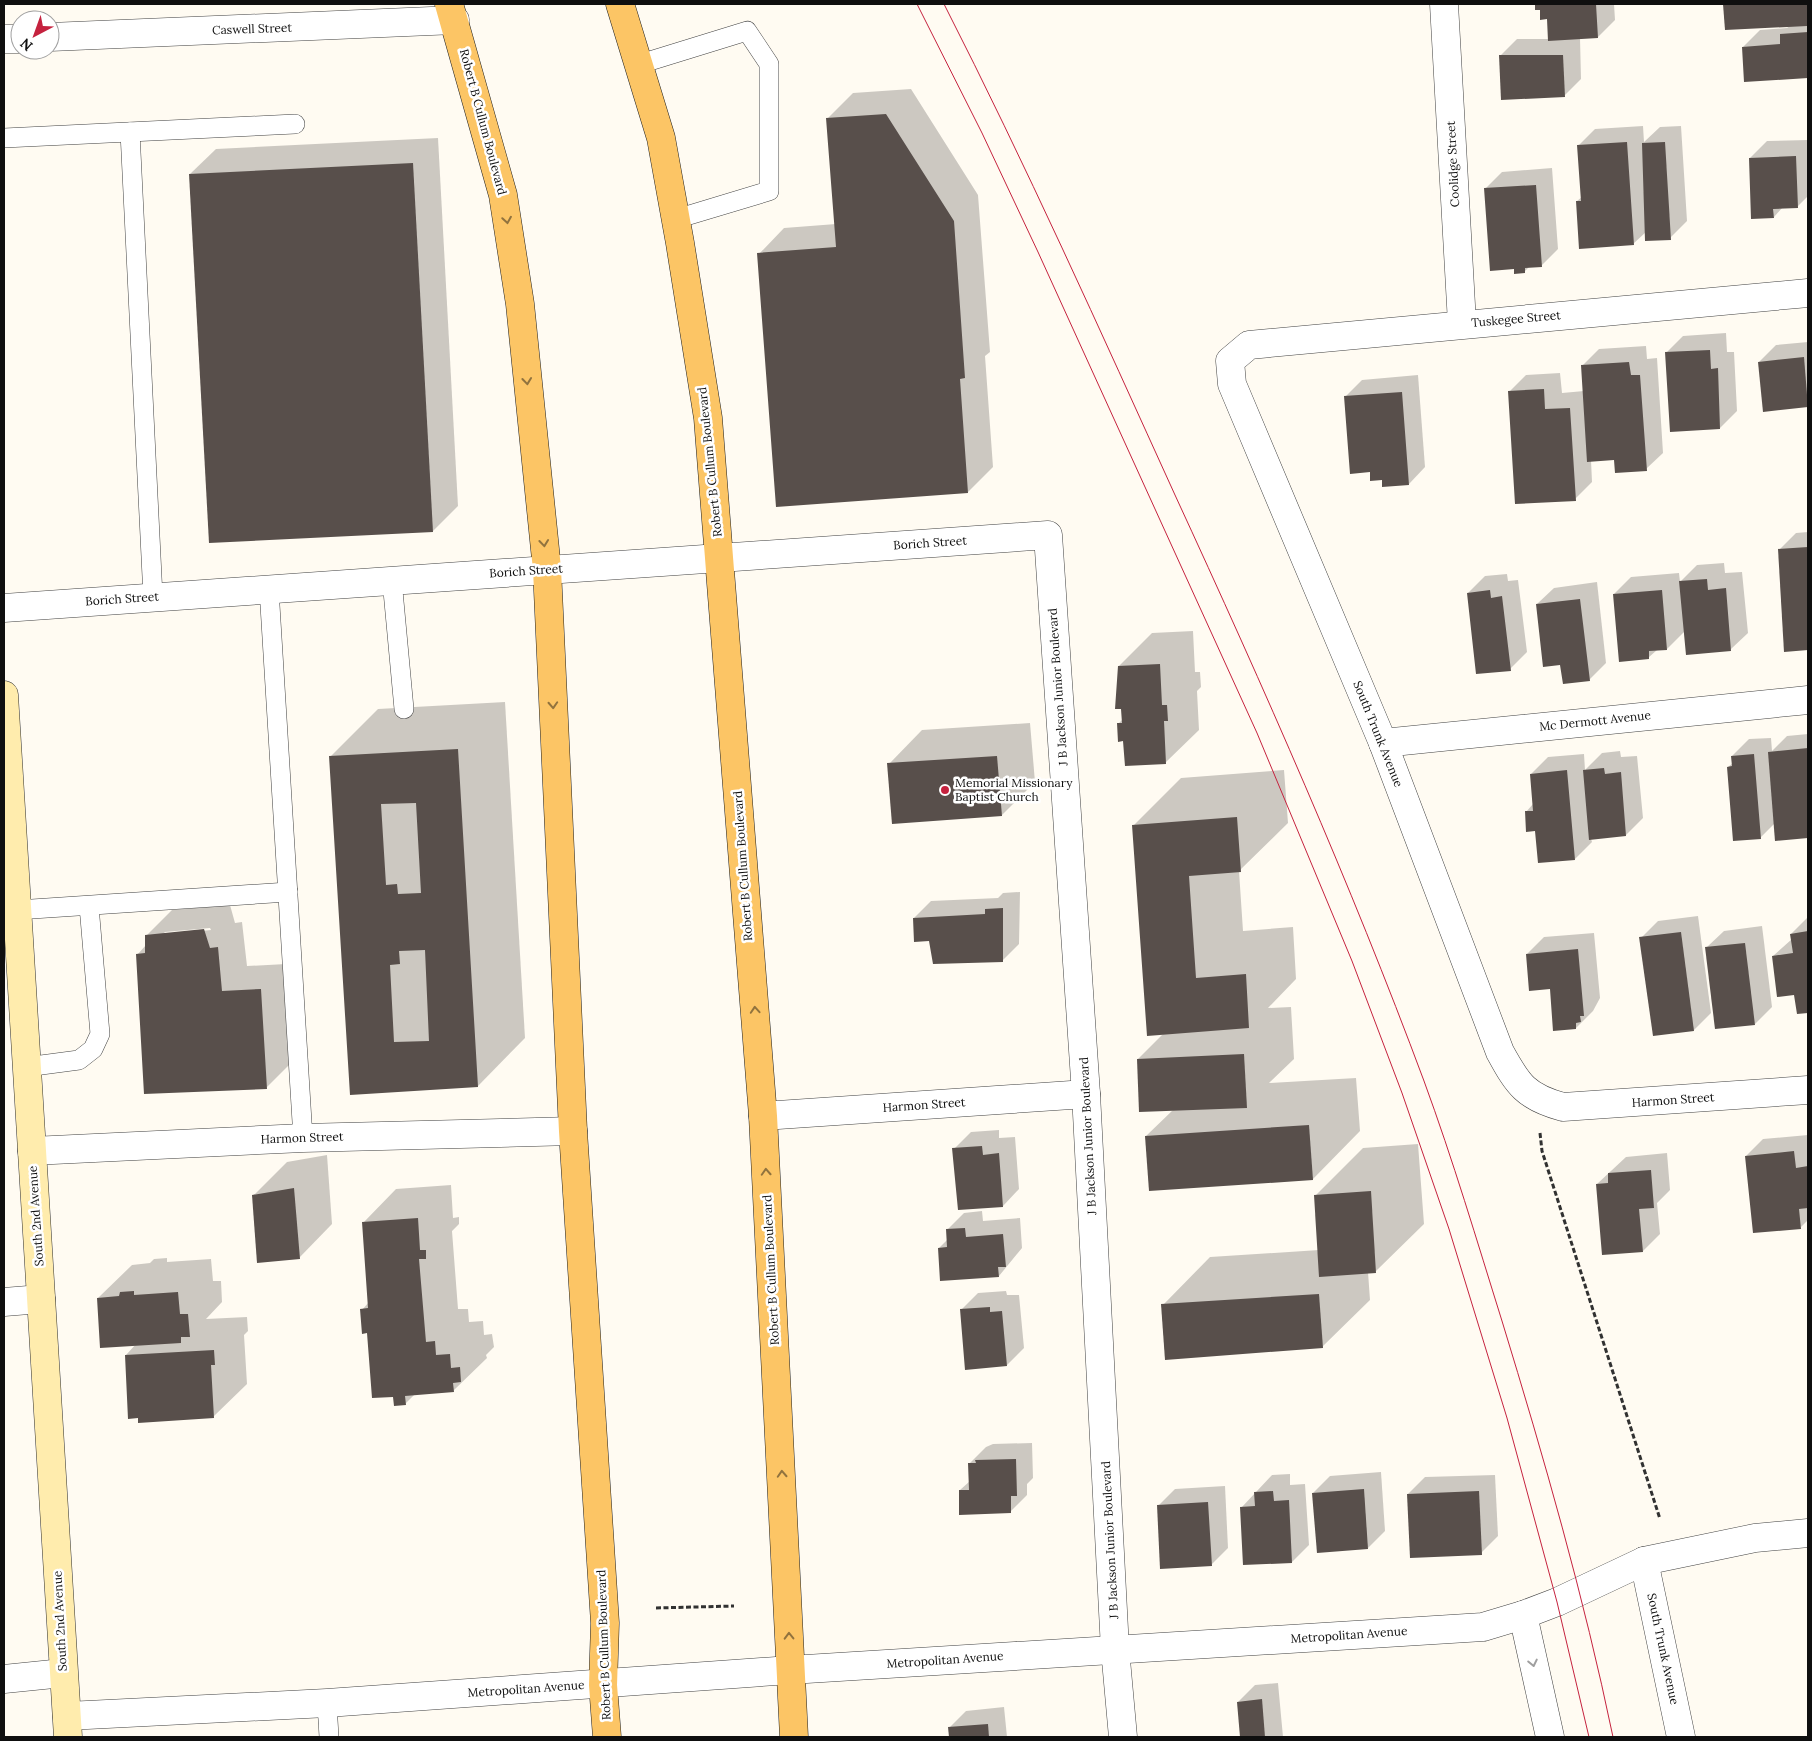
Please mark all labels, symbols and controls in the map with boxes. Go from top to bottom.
north arrow [10,10,60,60]
street label: Caswell Street [212,20,292,37]
text: N [16,34,36,55]
street label: Robert B Cullum Boulevard [457,47,510,197]
street label: Coolidge Street [1443,120,1462,208]
one-way arrow [501,215,511,224]
street label: Tuskegee Street [1471,307,1562,330]
one-way arrow [522,377,533,385]
street label: Robert B Cullum Boulevard [694,386,725,538]
street label: Borich Street [893,532,968,553]
one-way arrow [538,539,549,547]
street label: Borich Street [489,560,564,581]
street label: Borich Street [85,588,160,609]
street label: J B Jackson Junior Boulevard [1045,608,1071,767]
street label: South Trunk Avenue [1350,678,1407,790]
one-way arrow [548,701,558,709]
street label: Mc Dermott Avenue [1538,707,1652,734]
place label: Memorial Missionary Baptist Church [955,775,1073,804]
marker: Memorial Missionary Baptist Church [939,784,951,796]
street label: Robert B Cullum Boulevard [730,790,755,942]
one-way arrow [749,1005,760,1013]
street label: J B Jackson Junior Boulevard [1076,1057,1099,1216]
street label: Harmon Street [1631,1089,1715,1110]
street label: Harmon Street [882,1094,966,1115]
street label: Harmon Street [260,1129,344,1146]
street label: South 2nd Avenue [24,1165,46,1267]
one-way arrow [760,1167,771,1175]
street label: Robert B Cullum Boulevard [759,1194,782,1346]
street label: J B Jackson Junior Boulevard [1098,1461,1121,1620]
one-way arrow [776,1470,787,1478]
street label: South 2nd Avenue [49,1570,70,1672]
street label: Robert B Cullum Boulevard [593,1570,614,1721]
street label: South Trunk Avenue [1644,1592,1683,1706]
street label: Metropolitan Avenue [1290,1623,1408,1646]
one-way arrow [784,1632,794,1640]
street label: Metropolitan Avenue [886,1648,1004,1671]
one-way arrow [1528,1658,1538,1667]
street label: Metropolitan Avenue [467,1677,585,1700]

